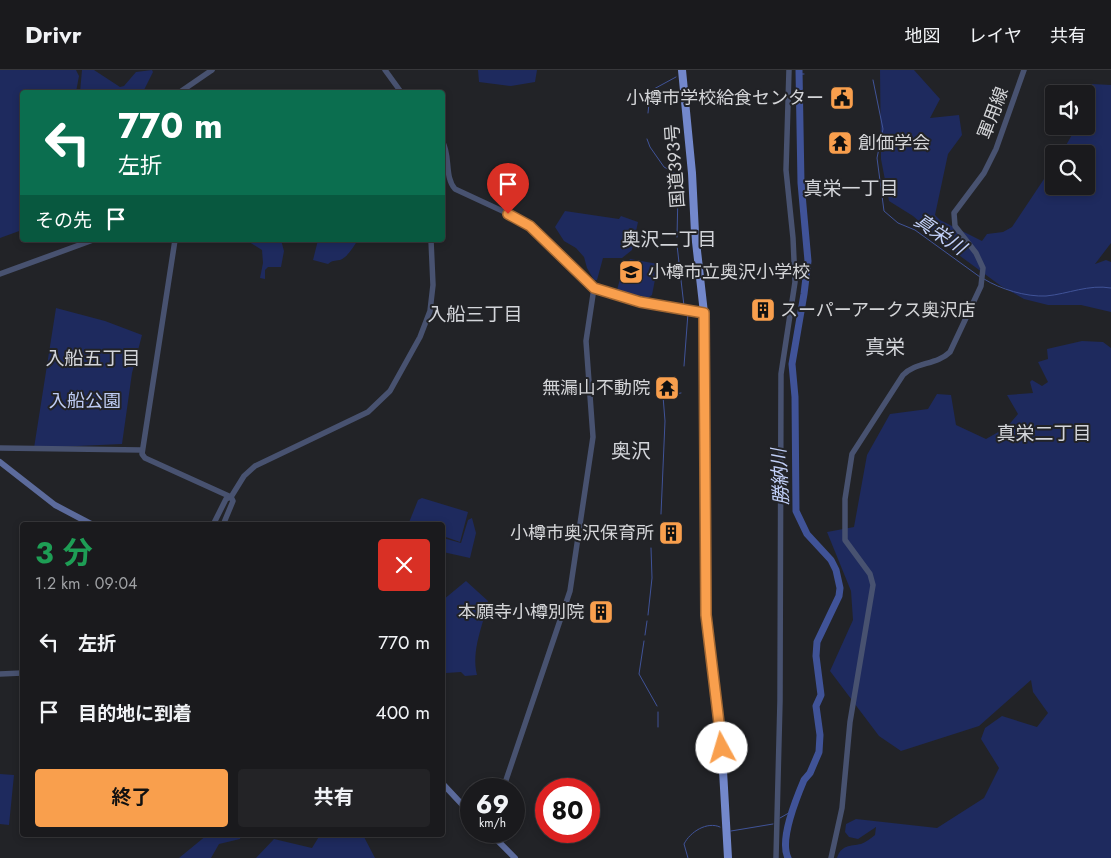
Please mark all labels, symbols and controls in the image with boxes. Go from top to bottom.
text: Drivr [25,17,82,52]
text: 地図 [905,23,941,49]
text: レイヤ [969,23,1022,49]
text: 共有 [1050,23,1086,49]
street label: 軍用線 [971,83,1015,143]
place label: 小樽市学校給食センター [626,85,824,111]
public building icon: 小樽市学校給食センター [829,85,855,111]
map controls [1045,85,1095,195]
button: sound [1045,85,1095,135]
text: 770 m [118,101,223,151]
icon: left [35,110,100,175]
street label: 国道393号 [659,123,691,209]
temple icon: 創価学会 [827,130,853,156]
place label: 創価学会 [858,130,930,156]
button: search [1045,145,1095,195]
text: 左折 [118,149,162,181]
pin [487,163,529,214]
icon: arrive [494,170,522,198]
district label: 真栄一丁目 [803,175,899,202]
icon: arrive [102,205,130,233]
text: その先 [35,207,92,234]
water label: 真栄川 [909,207,973,262]
district label: 奥沢二丁目 [621,226,717,253]
school or university icon: 小樽市立奥沢小学校 [618,259,644,285]
place label: 小樽市立奥沢小学校 [648,259,810,285]
building icon: スーパーアークス奥沢店 [750,297,776,323]
place label: スーパーアークス奥沢店 [780,297,975,323]
district label: 入船三丁目 [427,301,523,328]
district label: 真栄 [865,333,905,362]
district label: 入船五丁目 [45,345,141,372]
place label: 無漏山不動院 [542,375,650,401]
temple icon: 無漏山不動院 [654,375,680,401]
park label: 入船公園 [49,388,121,414]
district label: 真栄二丁目 [996,420,1092,447]
district label: 奥沢 [611,437,651,466]
water label: 勝納川 [765,446,795,506]
place label: 小樽市奥沢保育所 [510,520,654,546]
building icon: 小樽市奥沢保育所 [658,520,684,546]
text: 3 分 [35,531,93,574]
button: close [378,539,430,591]
text: 1.2 km · 09:04 [35,572,137,595]
place label: 本願寺小樽別院 [458,599,584,625]
building icon: 本願寺小樽別院 [588,599,614,625]
icon: left [35,628,63,656]
text: 770 m [378,629,430,656]
text: 左折 [78,630,116,657]
icon: arrive [35,698,63,726]
text: 400 m [376,699,430,726]
text: 目的地に到着 [78,700,192,727]
position arrow [695,721,747,773]
button: 終了 [35,769,228,827]
button: 共有 [238,769,430,827]
speed limit sign: 80 [535,778,600,843]
text: 69 [476,786,509,822]
text: km/h [479,814,506,832]

